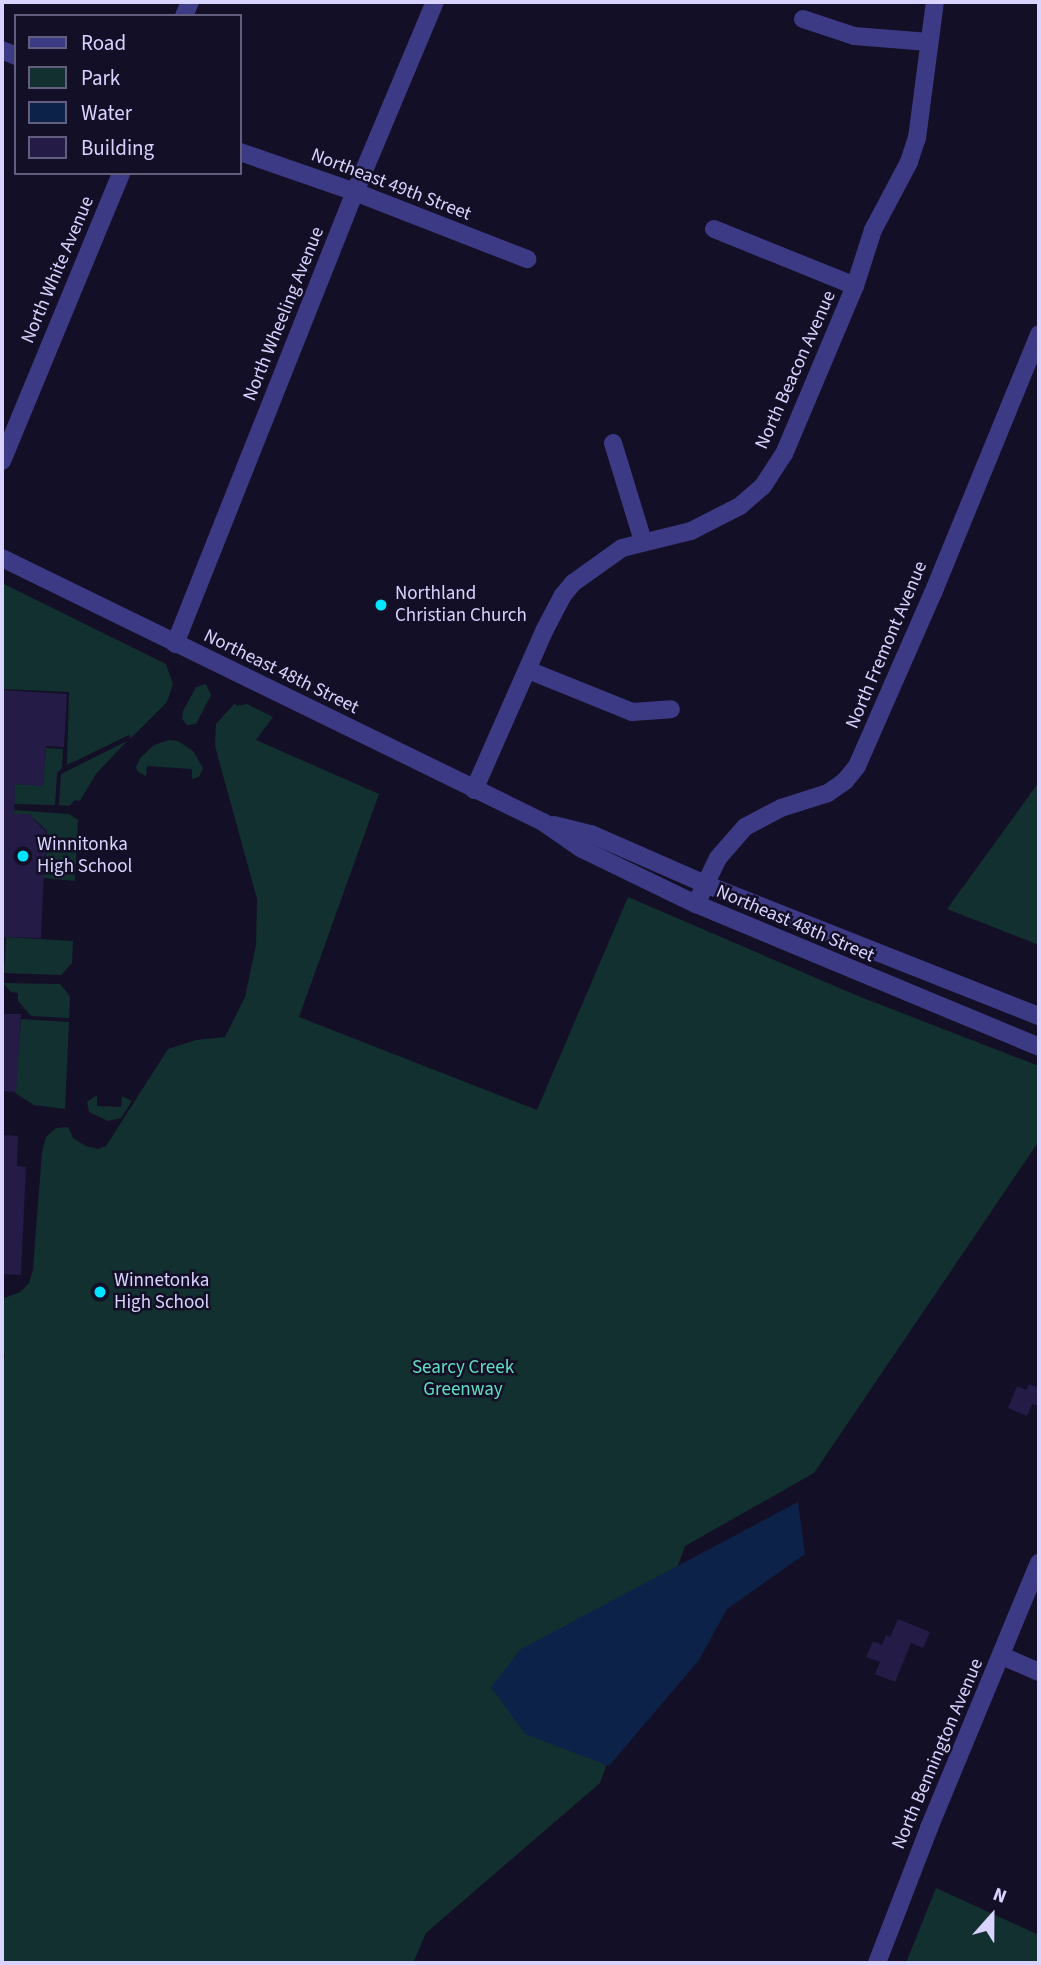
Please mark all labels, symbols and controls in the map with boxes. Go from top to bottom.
legend [14,14,242,175]
text: Road [81,28,126,58]
text: Park [81,63,120,93]
text: Water [81,98,132,128]
text: Building [81,133,154,163]
street label: Northeast 49th Street [308,144,474,226]
street label: North White Avenue [17,193,99,347]
street label: North Wheeling Avenue [239,224,329,404]
street label: North Beacon Avenue [751,287,841,453]
street label: North Fremont Avenue [841,558,933,732]
place label: Northland Christian Church [395,583,527,627]
marker: Northland Christian Church [373,597,389,613]
street label: Northeast 48th Street [200,625,362,719]
place label: Winnitonka High School [37,834,132,878]
marker: Winnitonka High School [15,848,31,864]
street label: Northeast 48th Street [713,880,877,968]
place label: Winnetonka High School [114,1270,209,1314]
marker: Winnetonka High School [92,1284,108,1300]
park label: Searcy Creek Greenway [412,1357,514,1401]
street label: North Bennington Avenue [887,1655,989,1853]
north arrow [957,1881,1027,1951]
text: N [989,1881,1010,1911]

